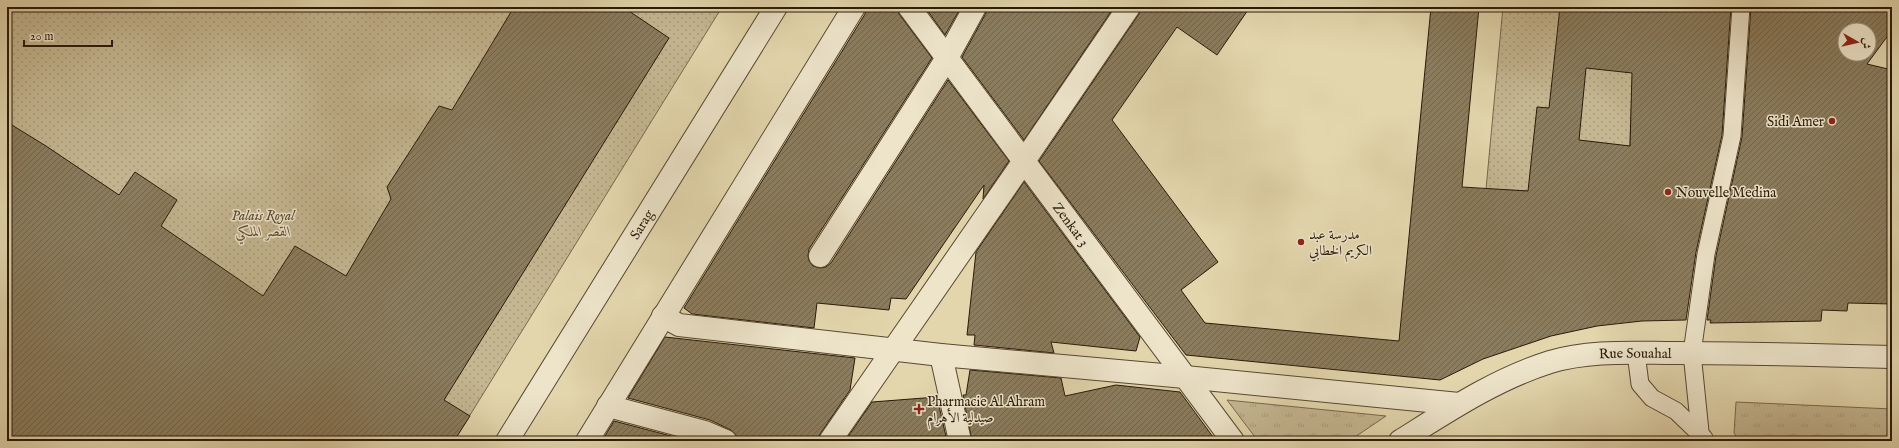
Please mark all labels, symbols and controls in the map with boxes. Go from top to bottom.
scale bar [24,22,112,48]
north arrow [1837,22,1877,62]
text: 20 m [30,29,53,44]
text: ش [1858,37,1874,50]
place label: Sidi Amer [1767,113,1824,131]
marker: Sidi Amer [1827,116,1837,126]
place label: Nouvelle Medina [1676,184,1777,202]
marker: Nouvelle Medina [1663,187,1673,197]
street label: Zenkat 3 [1048,199,1093,250]
street label: Sarag [626,206,658,243]
park label: Palais Royal القصر الملكي [231,207,296,245]
place label: مدرسة عبد الكريم الخطابي [1309,226,1372,263]
marker: مدرسة عبد الكريم الخطابي [1296,237,1306,247]
street label: Rue Souahal [1598,345,1672,364]
place label: Pharmacie Al Ahram صيدلية الأهرام [927,393,1045,430]
marker: Pharmacie Al Ahram صيدلية الأهرام [914,404,924,414]

